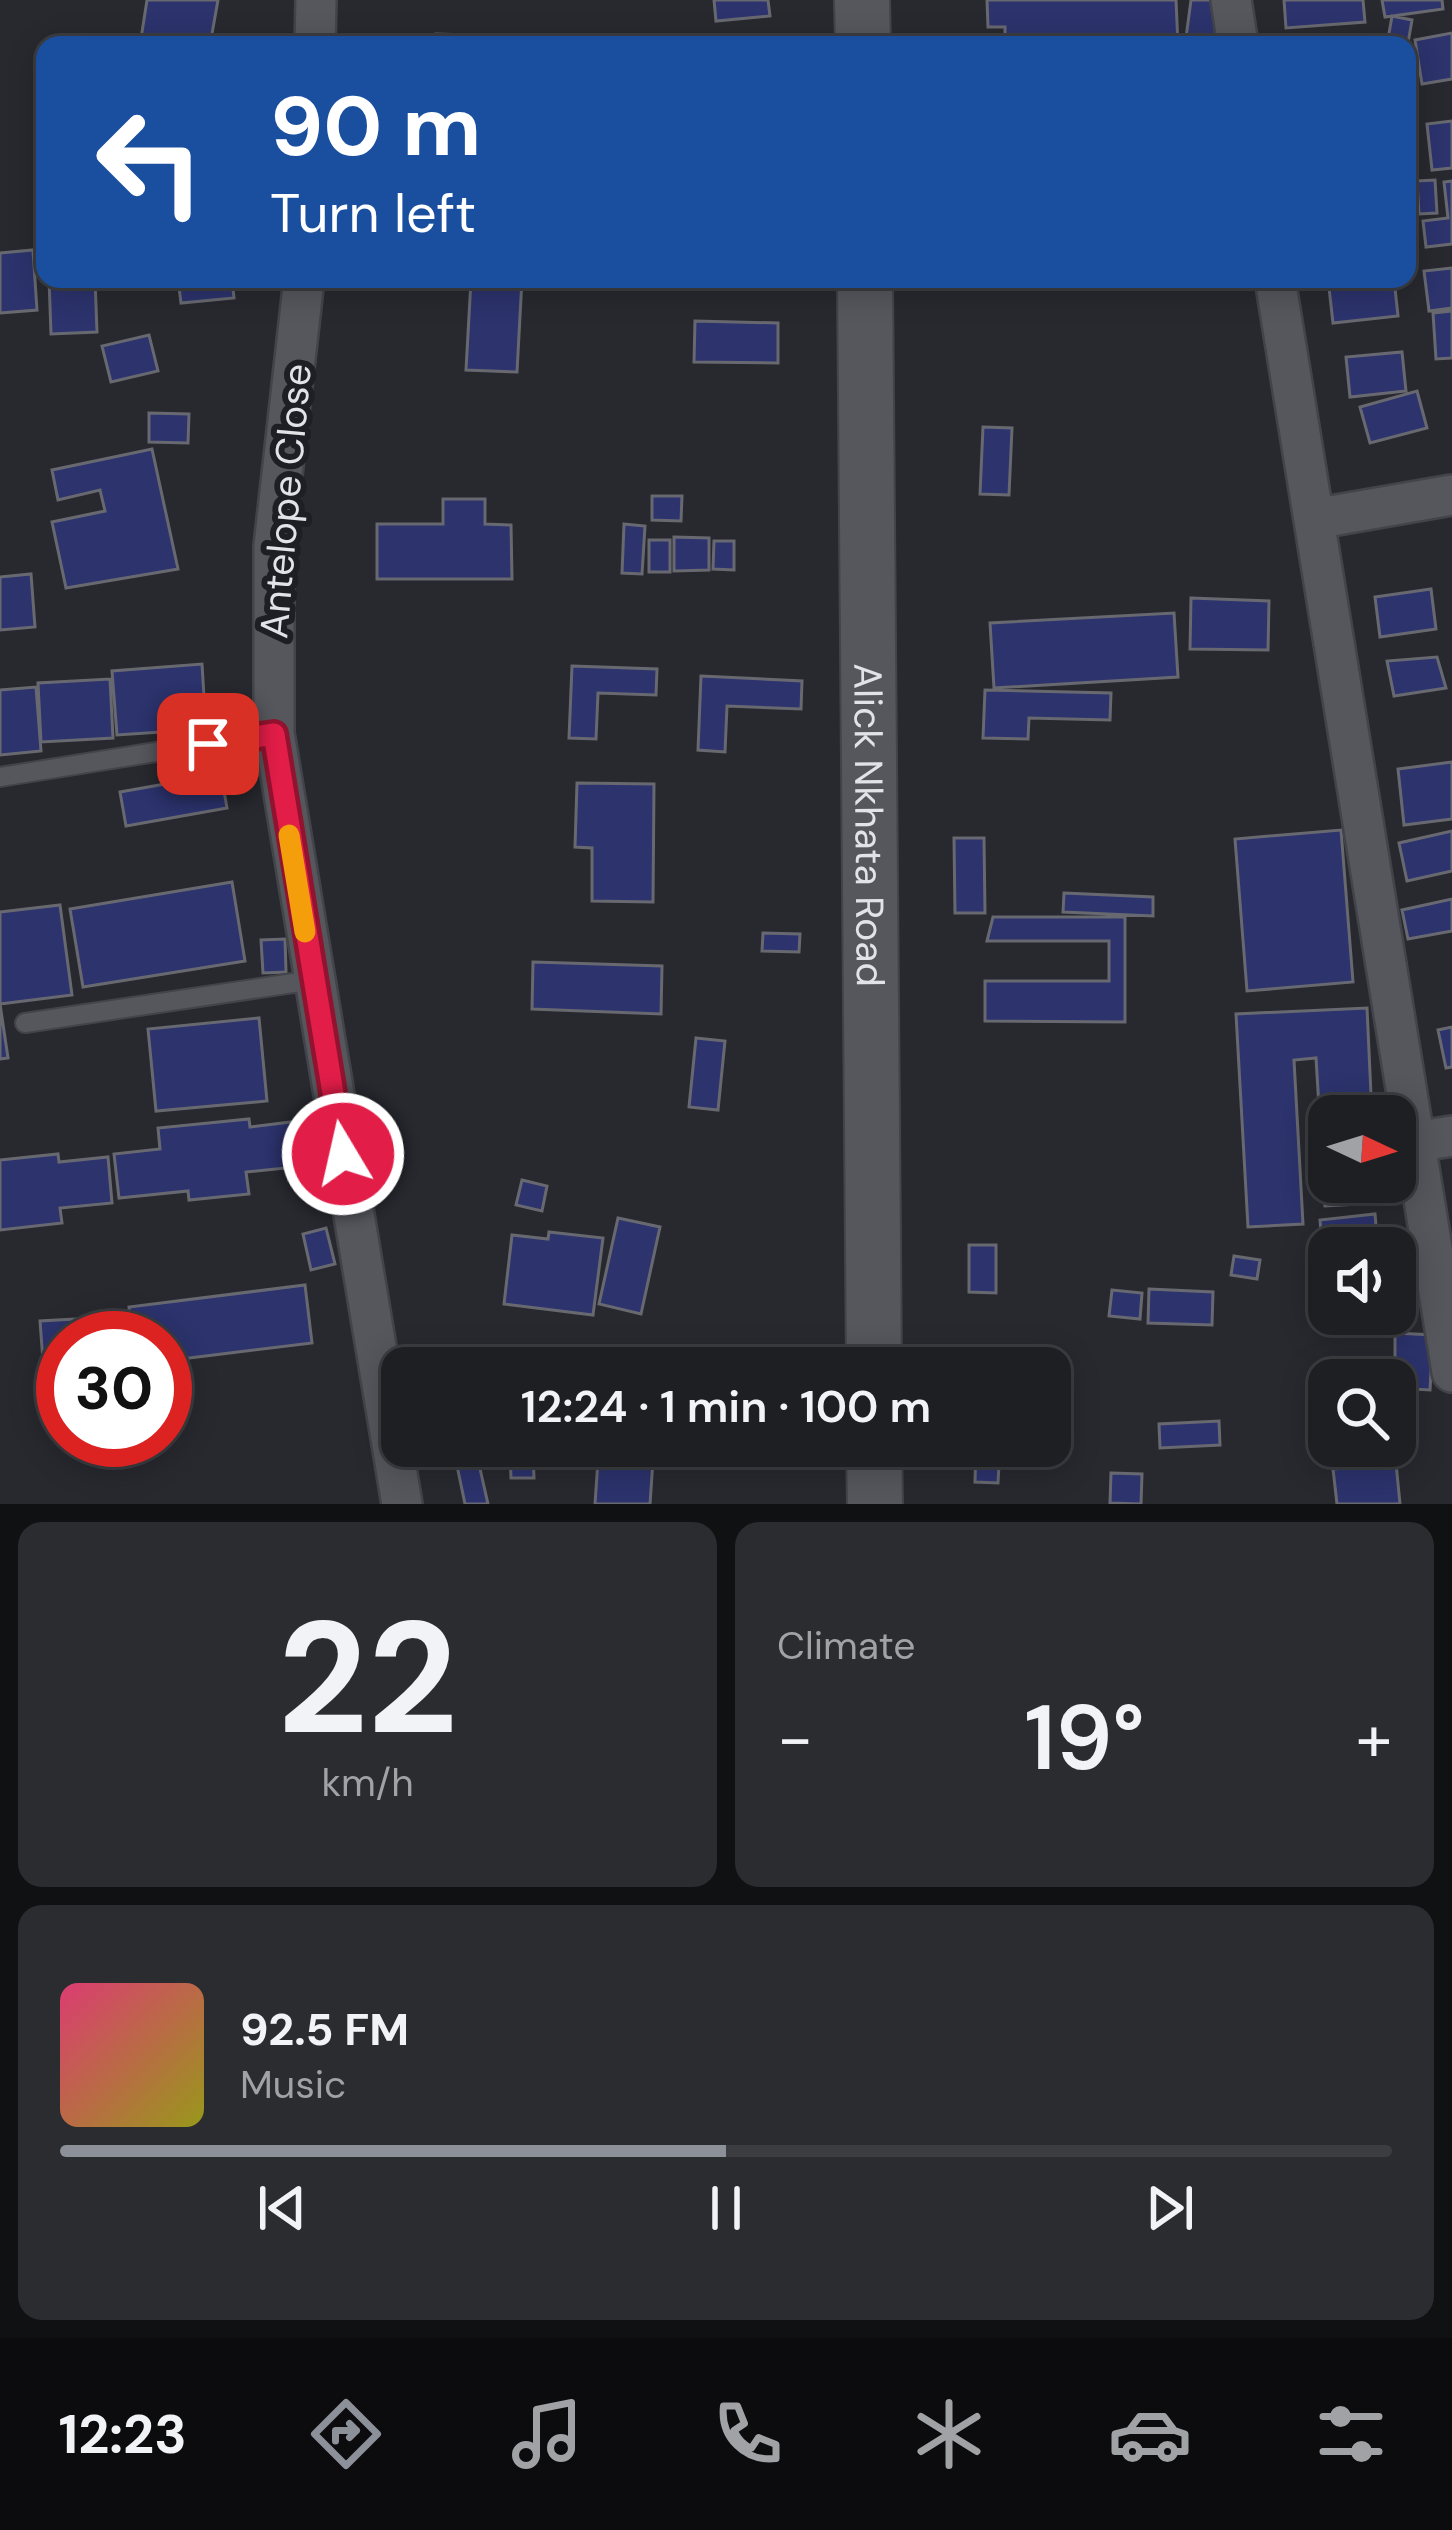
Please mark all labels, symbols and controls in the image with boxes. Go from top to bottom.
text: 90 m [270,72,481,181]
icon: left [72,84,228,240]
text: Turn left [270,178,476,249]
street label: Antelope Close [248,362,323,640]
street label: Alick Nkhata Road [842,663,896,987]
pin [157,693,259,795]
icon: arrive [175,711,241,777]
position arrow [280,1091,406,1217]
north arrow [1308,1095,1416,1203]
map controls [1308,1095,1416,1467]
button: sound [1308,1227,1416,1335]
speed limit sign: 30 [36,1311,192,1467]
button: search [1308,1359,1416,1467]
text: 12:24 · 1 min · 100 m [521,1377,931,1436]
text: 22 [277,1577,458,1780]
text: Climate [777,1620,915,1671]
text: 19° [1024,1680,1145,1797]
text: − [777,1696,813,1781]
text: + [1356,1696,1392,1781]
text: km/h [321,1757,414,1808]
text: 92.5 FM [240,2000,409,2059]
text: Music [240,2059,346,2110]
icon: previous [249,2175,315,2241]
icon: pause [693,2175,759,2241]
icon: next [1137,2175,1203,2241]
icon: directions [304,2392,388,2476]
icon: music [505,2392,589,2476]
icon: phone [706,2392,790,2476]
icon: climate [907,2392,991,2476]
icon: car [1108,2392,1192,2476]
icon: filters [1309,2392,1393,2476]
text: 12:23 [59,2399,187,2470]

